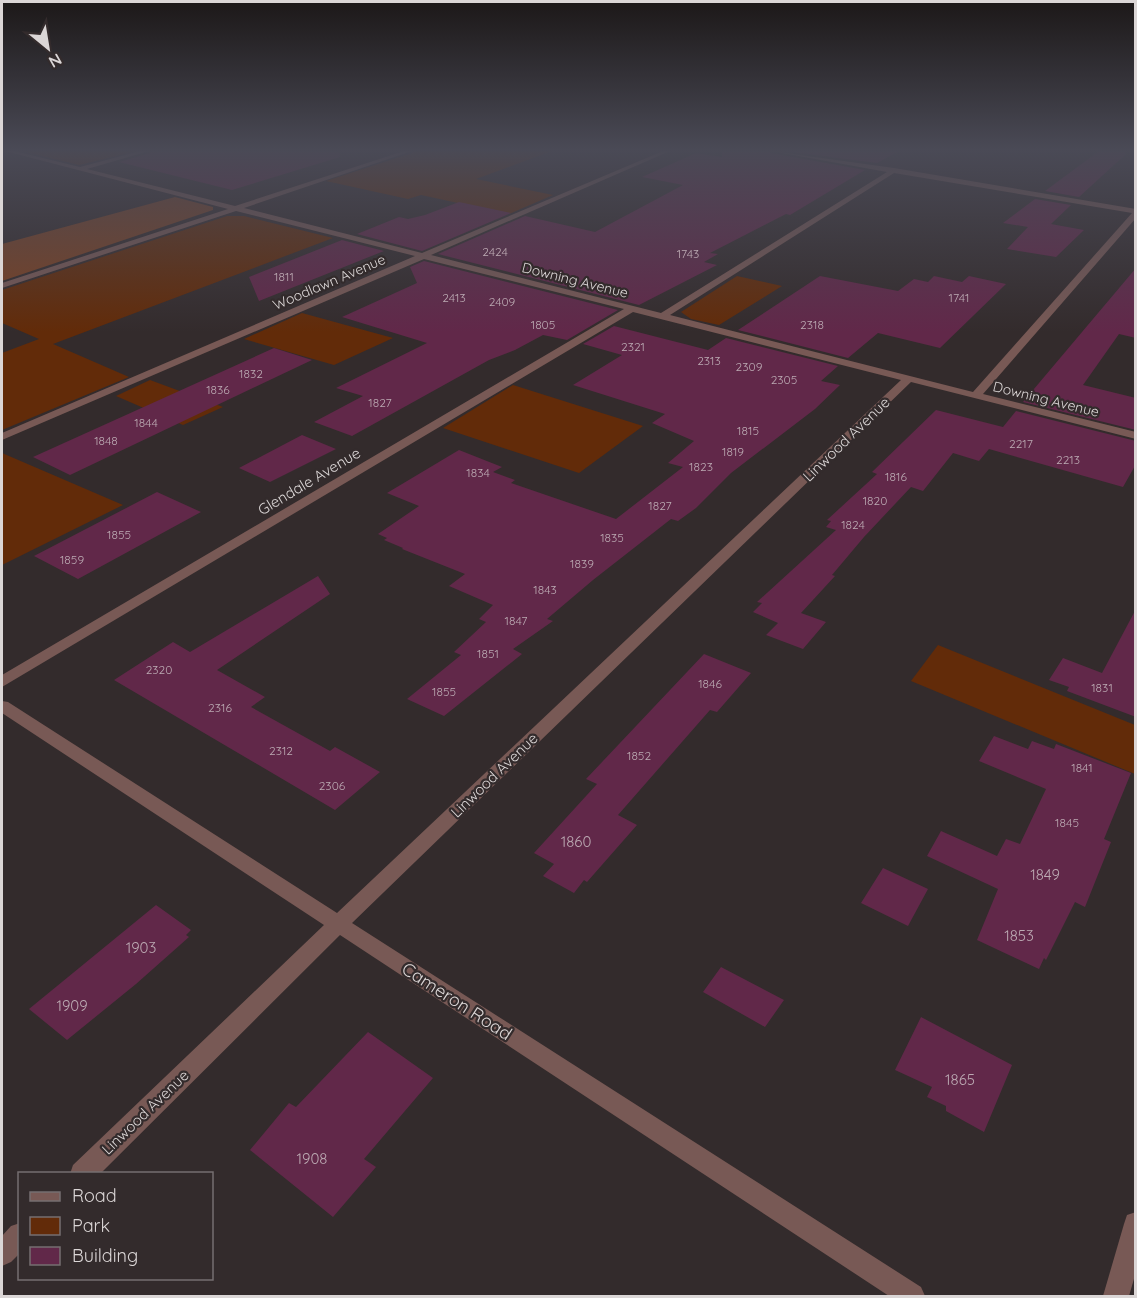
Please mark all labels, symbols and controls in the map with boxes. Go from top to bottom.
north arrow [18,18,78,78]
text: N [45,49,66,73]
house number: 2424 [482,244,508,259]
house number: 1743 [677,246,699,261]
street label: Woodlawn Avenue [270,250,388,314]
street label: Downing Avenue [520,258,630,302]
house number: 1811 [274,269,294,284]
house number: 2413 [442,290,466,305]
house number: 1741 [949,290,969,305]
house number: 2409 [489,294,516,309]
house number: 1805 [531,317,555,332]
house number: 2318 [800,317,824,332]
house number: 2321 [621,339,645,354]
house number: 2313 [697,353,721,368]
house number: 2309 [736,359,763,374]
house number: 1832 [239,366,263,381]
house number: 2305 [771,372,797,387]
street label: Downing Avenue [991,377,1101,421]
house number: 1836 [206,382,230,397]
street label: Linwood Avenue [798,393,894,485]
house number: 1827 [368,395,392,410]
house number: 1844 [134,415,158,430]
house number: 1815 [737,423,759,438]
house number: 1848 [94,433,118,448]
house number: 2217 [1009,436,1033,451]
street label: Glendale Avenue [254,443,364,519]
house number: 1819 [722,444,744,459]
house number: 2213 [1056,452,1080,467]
house number: 1823 [689,459,713,474]
house number: 1834 [466,465,490,480]
house number: 1816 [885,469,907,484]
house number: 1820 [863,493,887,508]
house number: 1827 [648,498,672,513]
house number: 1824 [841,517,865,532]
house number: 1855 [107,527,131,542]
house number: 1835 [600,530,624,545]
house number: 1859 [60,552,84,567]
house number: 1839 [570,556,594,571]
house number: 1843 [533,582,557,597]
house number: 1847 [504,613,528,628]
house number: 1851 [477,646,499,661]
house number: 2320 [146,662,172,677]
house number: 1846 [698,676,722,691]
house number: 1831 [1091,680,1113,695]
house number: 1855 [432,684,456,699]
house number: 2316 [208,700,232,715]
street label: Linwood Avenue [446,729,542,821]
house number: 2312 [269,743,293,758]
house number: 1852 [627,748,651,763]
house number: 1841 [1071,760,1093,775]
house number: 2306 [319,778,346,793]
house number: 1845 [1055,815,1079,830]
house number: 1860 [561,832,591,851]
house number: 1849 [1030,865,1060,884]
house number: 1853 [1004,926,1034,945]
house number: 1903 [126,938,156,957]
street label: Cameron Road [398,957,516,1045]
house number: 1909 [56,996,88,1015]
street label: Linwood Avenue [97,1066,193,1158]
house number: 1865 [945,1070,975,1089]
house number: 1908 [297,1149,327,1168]
legend [18,1172,213,1280]
text: Road [72,1184,117,1207]
text: Park [72,1214,110,1237]
text: Building [72,1244,138,1267]

